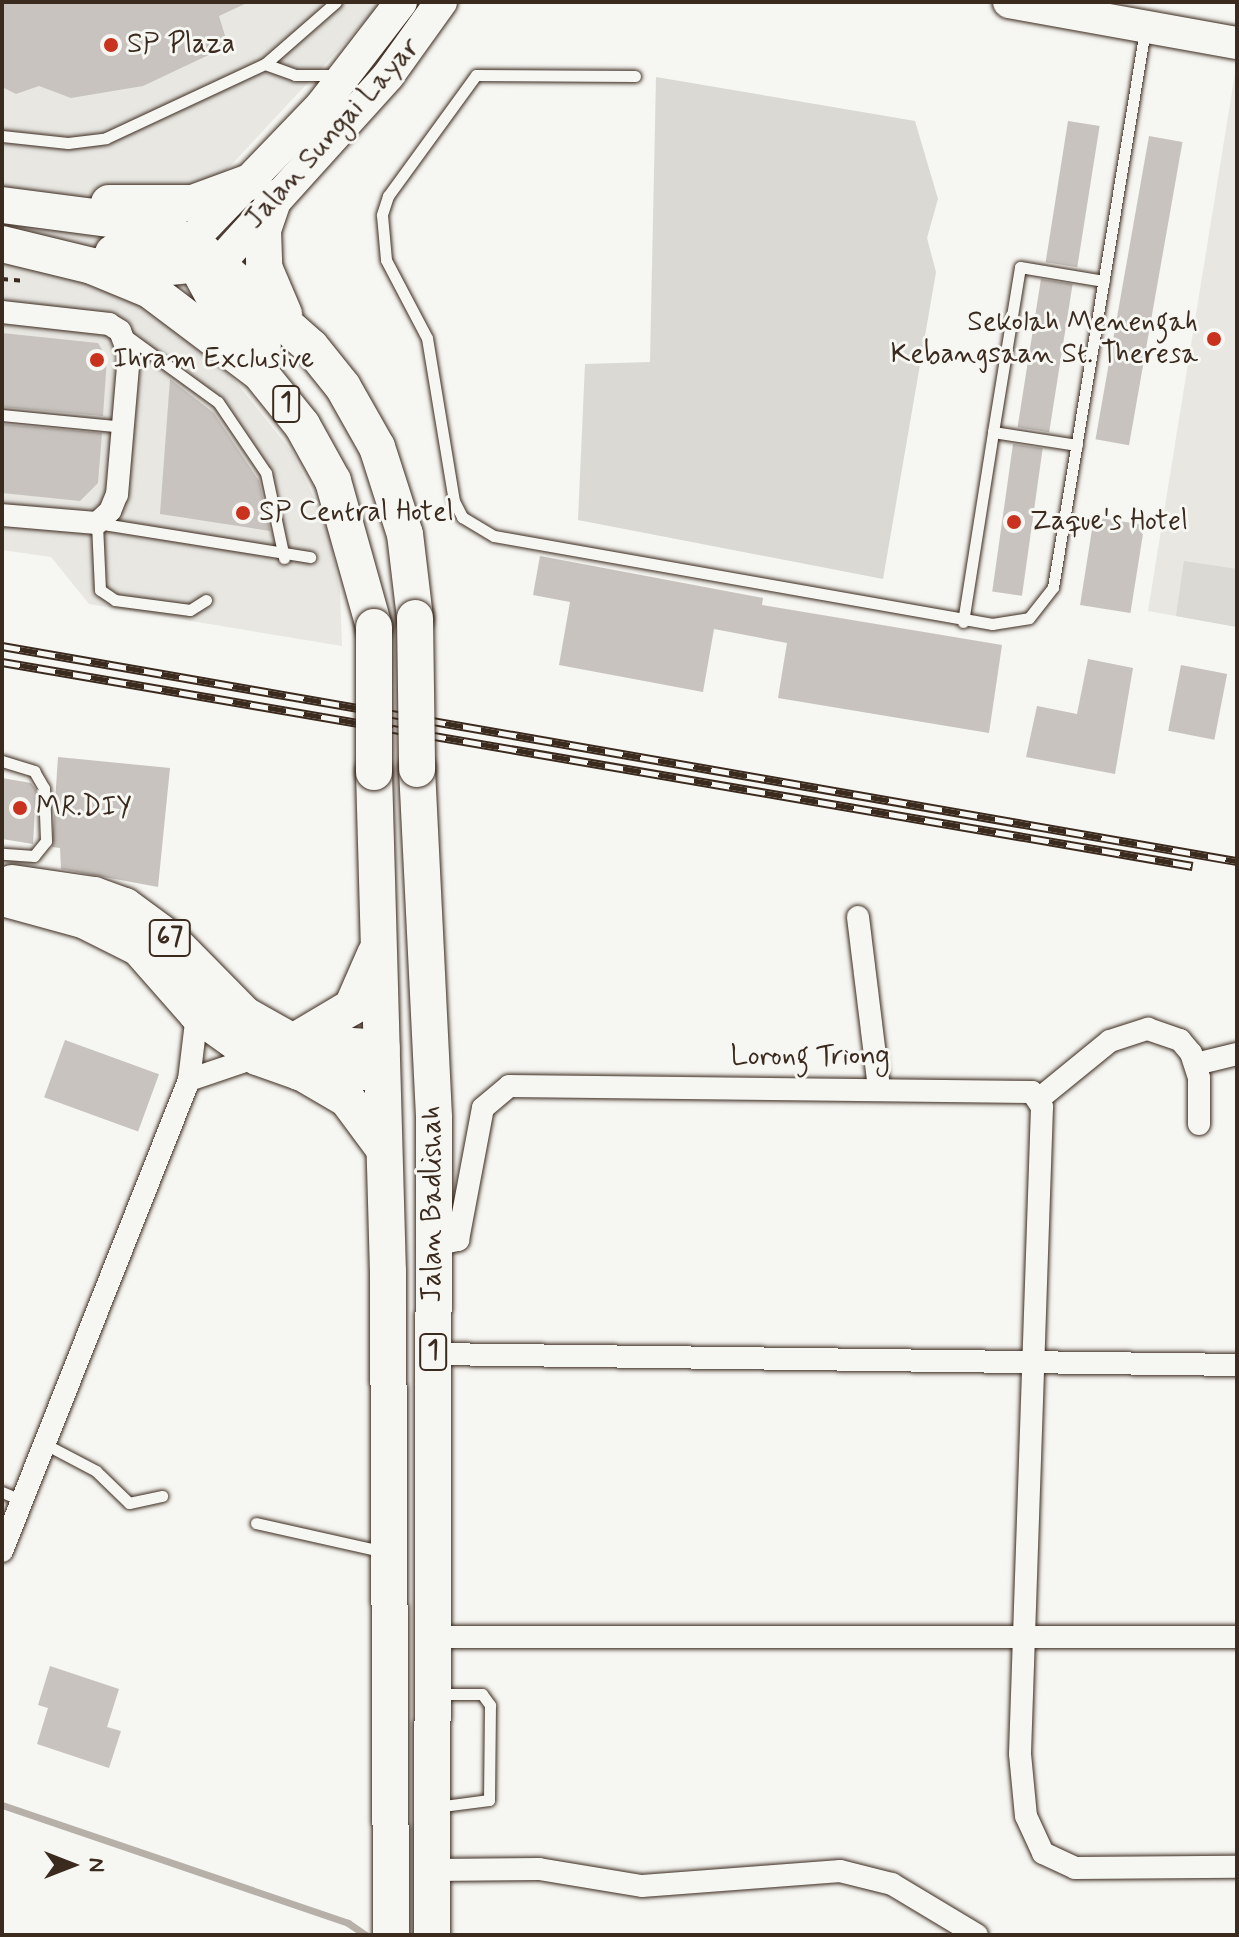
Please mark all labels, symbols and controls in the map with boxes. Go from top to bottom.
place label: SP Plaza [127,28,233,62]
street label: Jalan Sungai Layar [241,34,425,234]
marker: SP Plaza [102,36,120,54]
place label: Sekolah Menengah Kebangsaan St. Theresa [891,306,1198,372]
marker: Sekolah Menengah Kebangsaan St. Theresa [1205,330,1223,348]
place label: Ihram Exclusive [113,343,312,377]
marker: Ihram Exclusive [88,351,106,369]
road number: 1 [272,382,300,426]
place label: SP Central Hotel [259,496,457,530]
marker: SP Central Hotel [234,504,252,522]
place label: Zaque's Hotel [1030,505,1187,539]
marker: Zaque's Hotel [1005,513,1023,531]
place label: MR.DIY [36,791,132,825]
marker: MR.DIY [11,799,29,817]
road number: 67 [148,916,192,960]
street label: Lorong Triong [729,1040,891,1074]
street label: Jalan Badlishah [416,1107,450,1301]
road number: 1 [419,1330,447,1374]
north arrow [32,1825,112,1905]
text: N [82,1858,110,1872]

